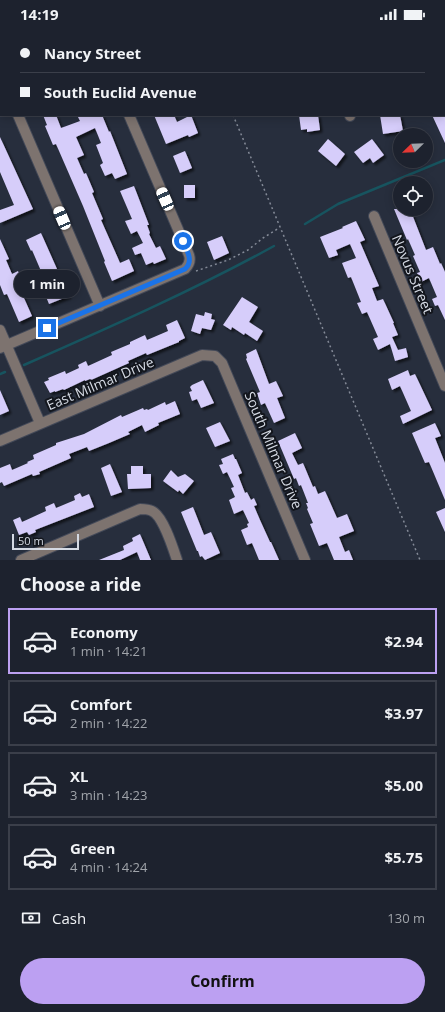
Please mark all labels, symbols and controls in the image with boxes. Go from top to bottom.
text: 14:19 [20,4,59,24]
text: Nancy Street [44,43,141,63]
text: South Euclid Avenue [44,82,197,102]
north arrow [393,128,433,168]
map controls [393,128,433,216]
button: locate [393,176,433,216]
car [155,186,175,212]
car [52,205,72,231]
route start [174,232,192,250]
street label: Novus Street [388,232,438,316]
callout: 1 min [14,270,80,298]
text: 1 min [29,275,65,293]
route end [38,319,56,337]
street label: East Milmar Drive [43,352,157,414]
street label: South Milmar Drive [241,388,307,512]
scale bar [12,532,79,551]
text: 50 m [18,533,44,548]
text: Choose a ride [20,572,141,596]
text: Economy [70,622,138,642]
icon: car [22,623,58,659]
text: $2.94 [384,631,423,651]
text: 1 min · 14:21 [70,642,147,660]
text: Comfort [70,694,132,714]
icon: car [22,695,58,731]
text: $3.97 [384,703,423,723]
text: 2 min · 14:22 [70,714,147,732]
text: XL [70,766,88,786]
icon: car [22,767,58,803]
text: $5.00 [384,775,423,795]
text: 3 min · 14:23 [70,786,147,804]
text: Green [70,838,115,858]
icon: car [22,839,58,875]
text: $5.75 [384,847,423,867]
text: 4 min · 14:24 [70,858,147,876]
icon: cash [20,907,42,929]
text: Cash [52,908,86,928]
text: 130 m [387,909,425,927]
button: Confirm [20,958,425,1004]

